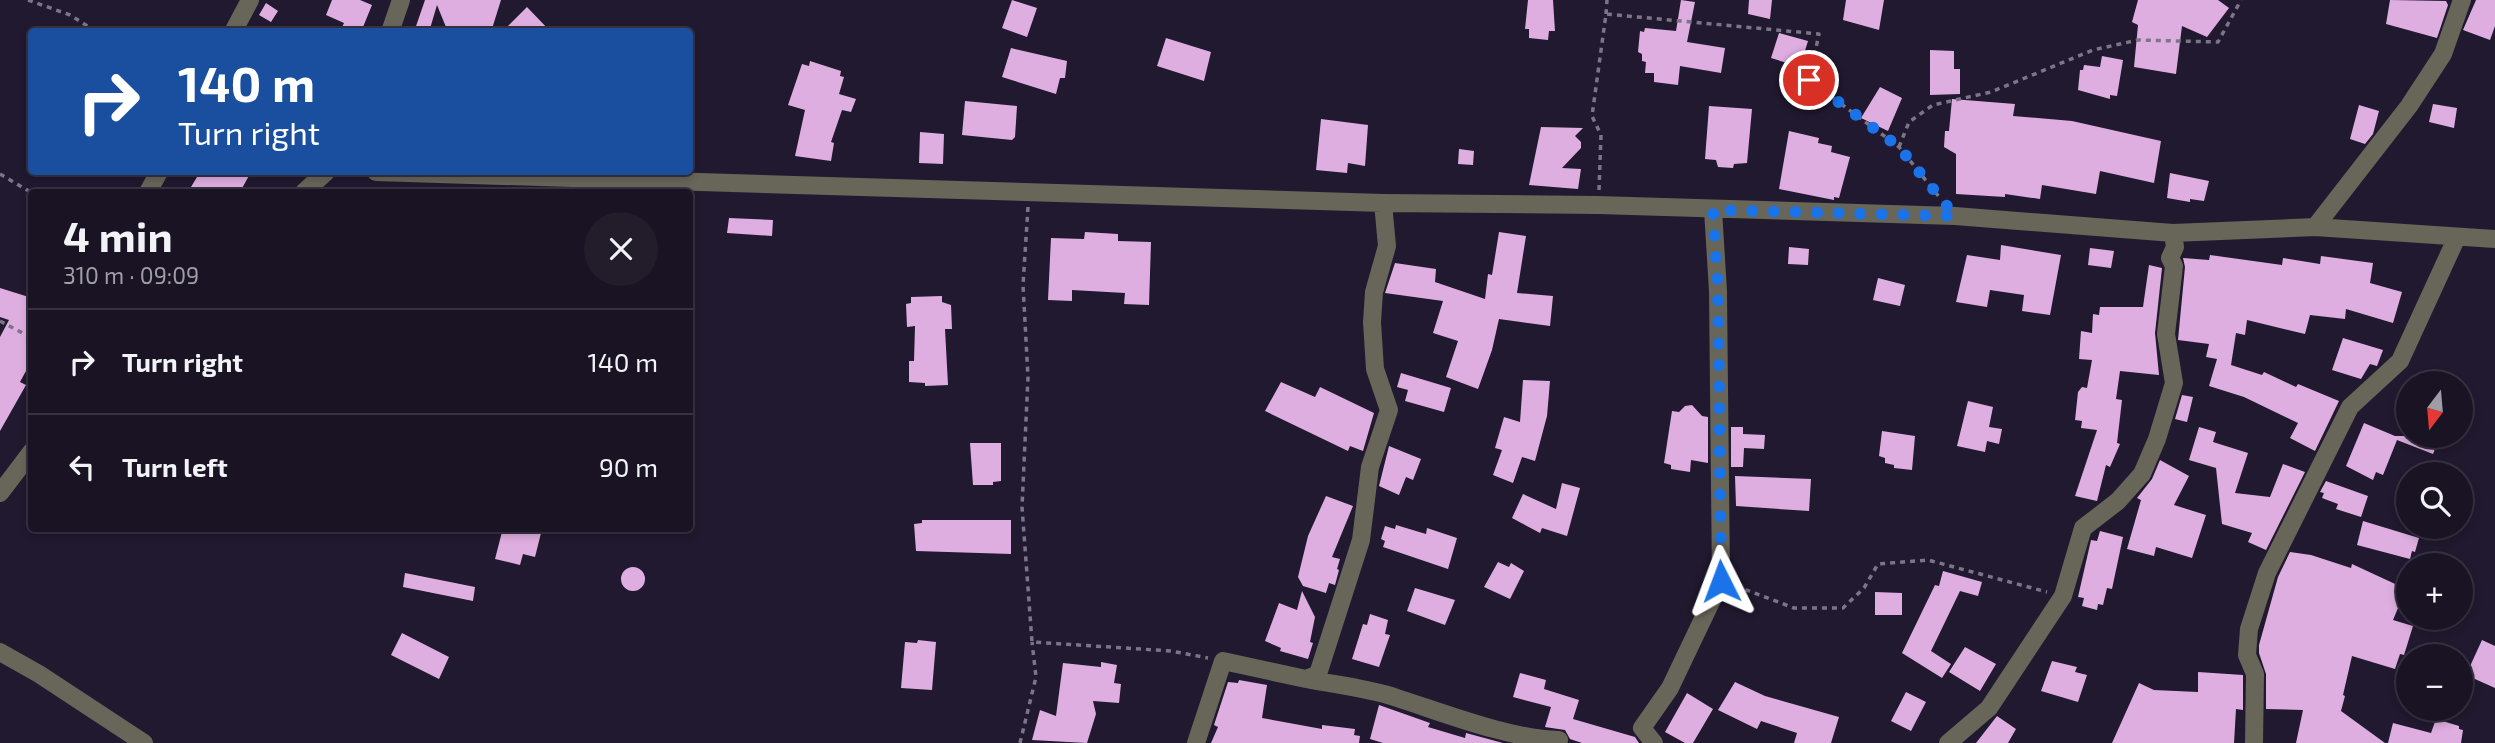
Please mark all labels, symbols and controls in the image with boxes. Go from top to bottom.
pin [1779,50,1839,110]
text: 140 m [178,53,315,112]
icon: right [63,56,154,147]
icon: arrive [1790,61,1828,99]
text: Turn right [178,113,320,151]
text: 4 min [63,210,173,260]
button: close [584,212,658,286]
text: 310 m · 09:09 [63,261,199,289]
icon: right [63,343,101,381]
text: Turn right [122,346,243,377]
text: 140 m [587,346,658,377]
north arrow [2396,371,2473,448]
map controls [2396,371,2473,721]
icon: left [63,448,101,486]
text: Turn left [122,451,228,482]
text: 90 m [599,451,658,482]
button: search [2396,462,2473,539]
position arrow [1684,544,1758,618]
button: + [2396,553,2473,630]
button: − [2396,644,2473,721]

